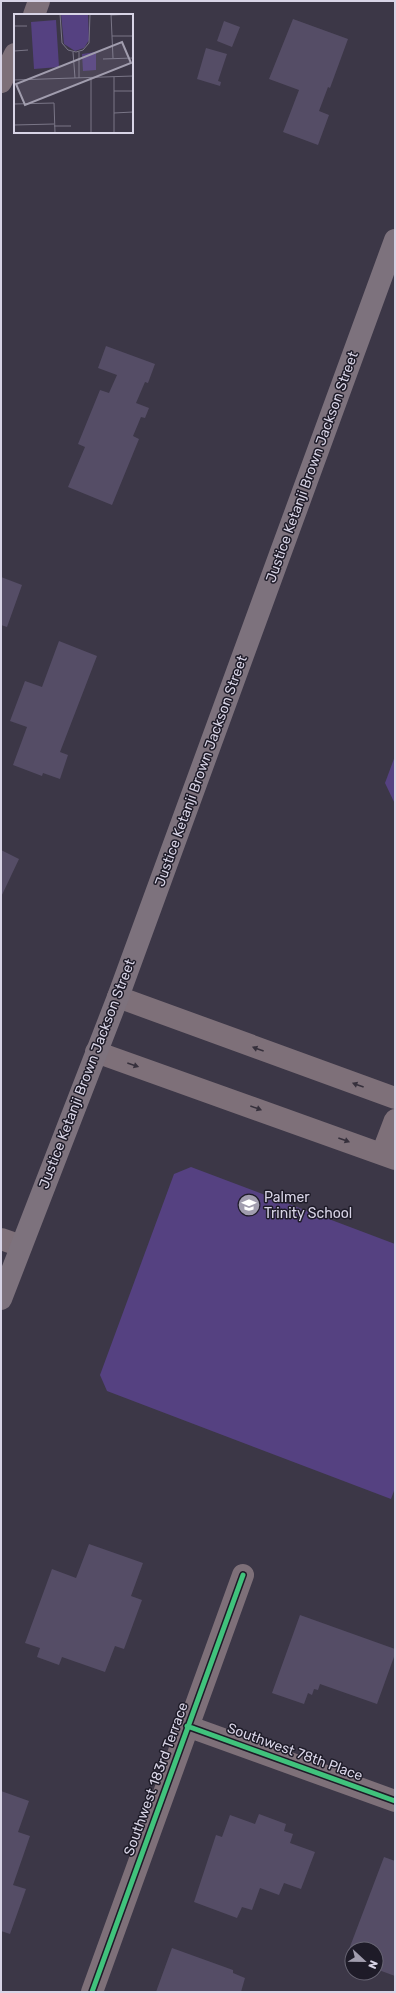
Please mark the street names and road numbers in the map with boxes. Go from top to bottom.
street label: Justice Ketanji Brown Jackson Street [262,349,362,585]
street label: Justice Ketanji Brown Jackson Street [151,653,251,889]
street label: Justice Ketanji Brown Jackson Street [35,956,139,1191]
street label: Southwest 183rd Terrace [120,1700,192,1858]
street label: Southwest 78th Place [225,1720,365,1785]

